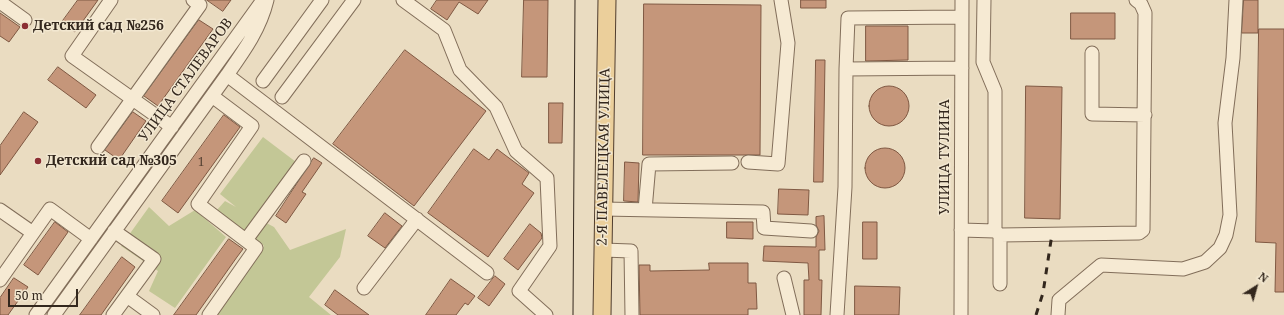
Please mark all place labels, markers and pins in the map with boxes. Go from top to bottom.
place label: Детский сад №256 [33,18,164,34]
marker: Детский сад №256 [20,21,30,31]
place label: Детский сад №305 [46,153,177,169]
marker: Детский сад №305 [33,156,43,166]

